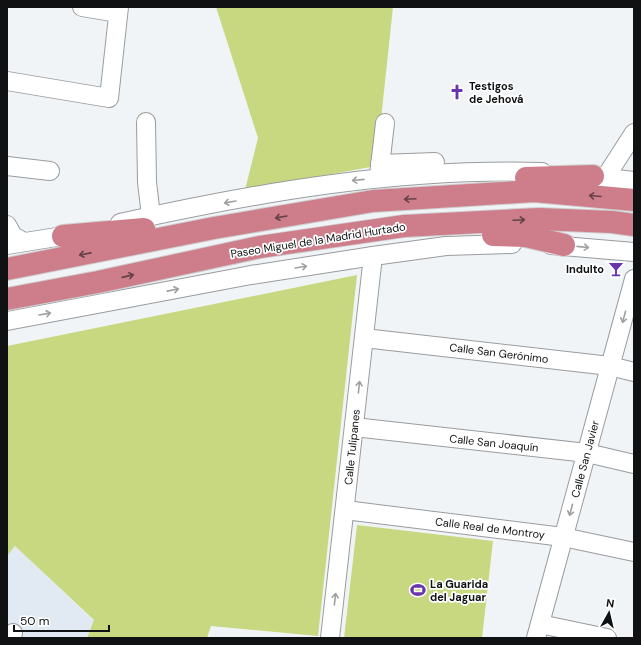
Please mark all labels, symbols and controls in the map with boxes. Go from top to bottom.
place label: Testigos de Jehová [469,79,524,106]
church icon: Testigos de Jehová [448,83,466,101]
one-way arrow [352,176,365,184]
one-way arrow [589,192,602,200]
one-way arrow [404,195,417,202]
one-way arrow [224,198,237,206]
one-way arrow [275,213,288,221]
one-way arrow [512,217,525,224]
street label: Paseo Miguel de la Madrid Hurtado [230,219,406,261]
one-way arrow [576,243,589,251]
one-way arrow [78,250,91,258]
bar icon: Indulto [607,260,625,278]
place label: Indulto [566,262,604,276]
one-way arrow [294,263,307,271]
one-way arrow [121,271,134,279]
one-way arrow [166,286,179,294]
one-way arrow [38,310,51,318]
one-way arrow [620,310,627,323]
street label: Calle San Gerónimo [449,340,549,366]
one-way arrow [355,381,362,394]
street label: Calle Tulipanes [341,409,363,485]
street label: Calle San Javier [568,419,602,499]
street label: Calle San Joaquín [449,431,539,455]
one-way arrow [567,503,574,516]
street label: Calle Real de Montroy [434,514,546,542]
place label: La Guarida del Jaguar [430,577,488,604]
sports icon: La Guarida del Jaguar [409,581,427,599]
one-way arrow [331,593,339,606]
north arrow [589,593,629,633]
text: N [605,596,615,611]
scale bar [14,607,109,633]
text: 50 m [20,613,49,629]

